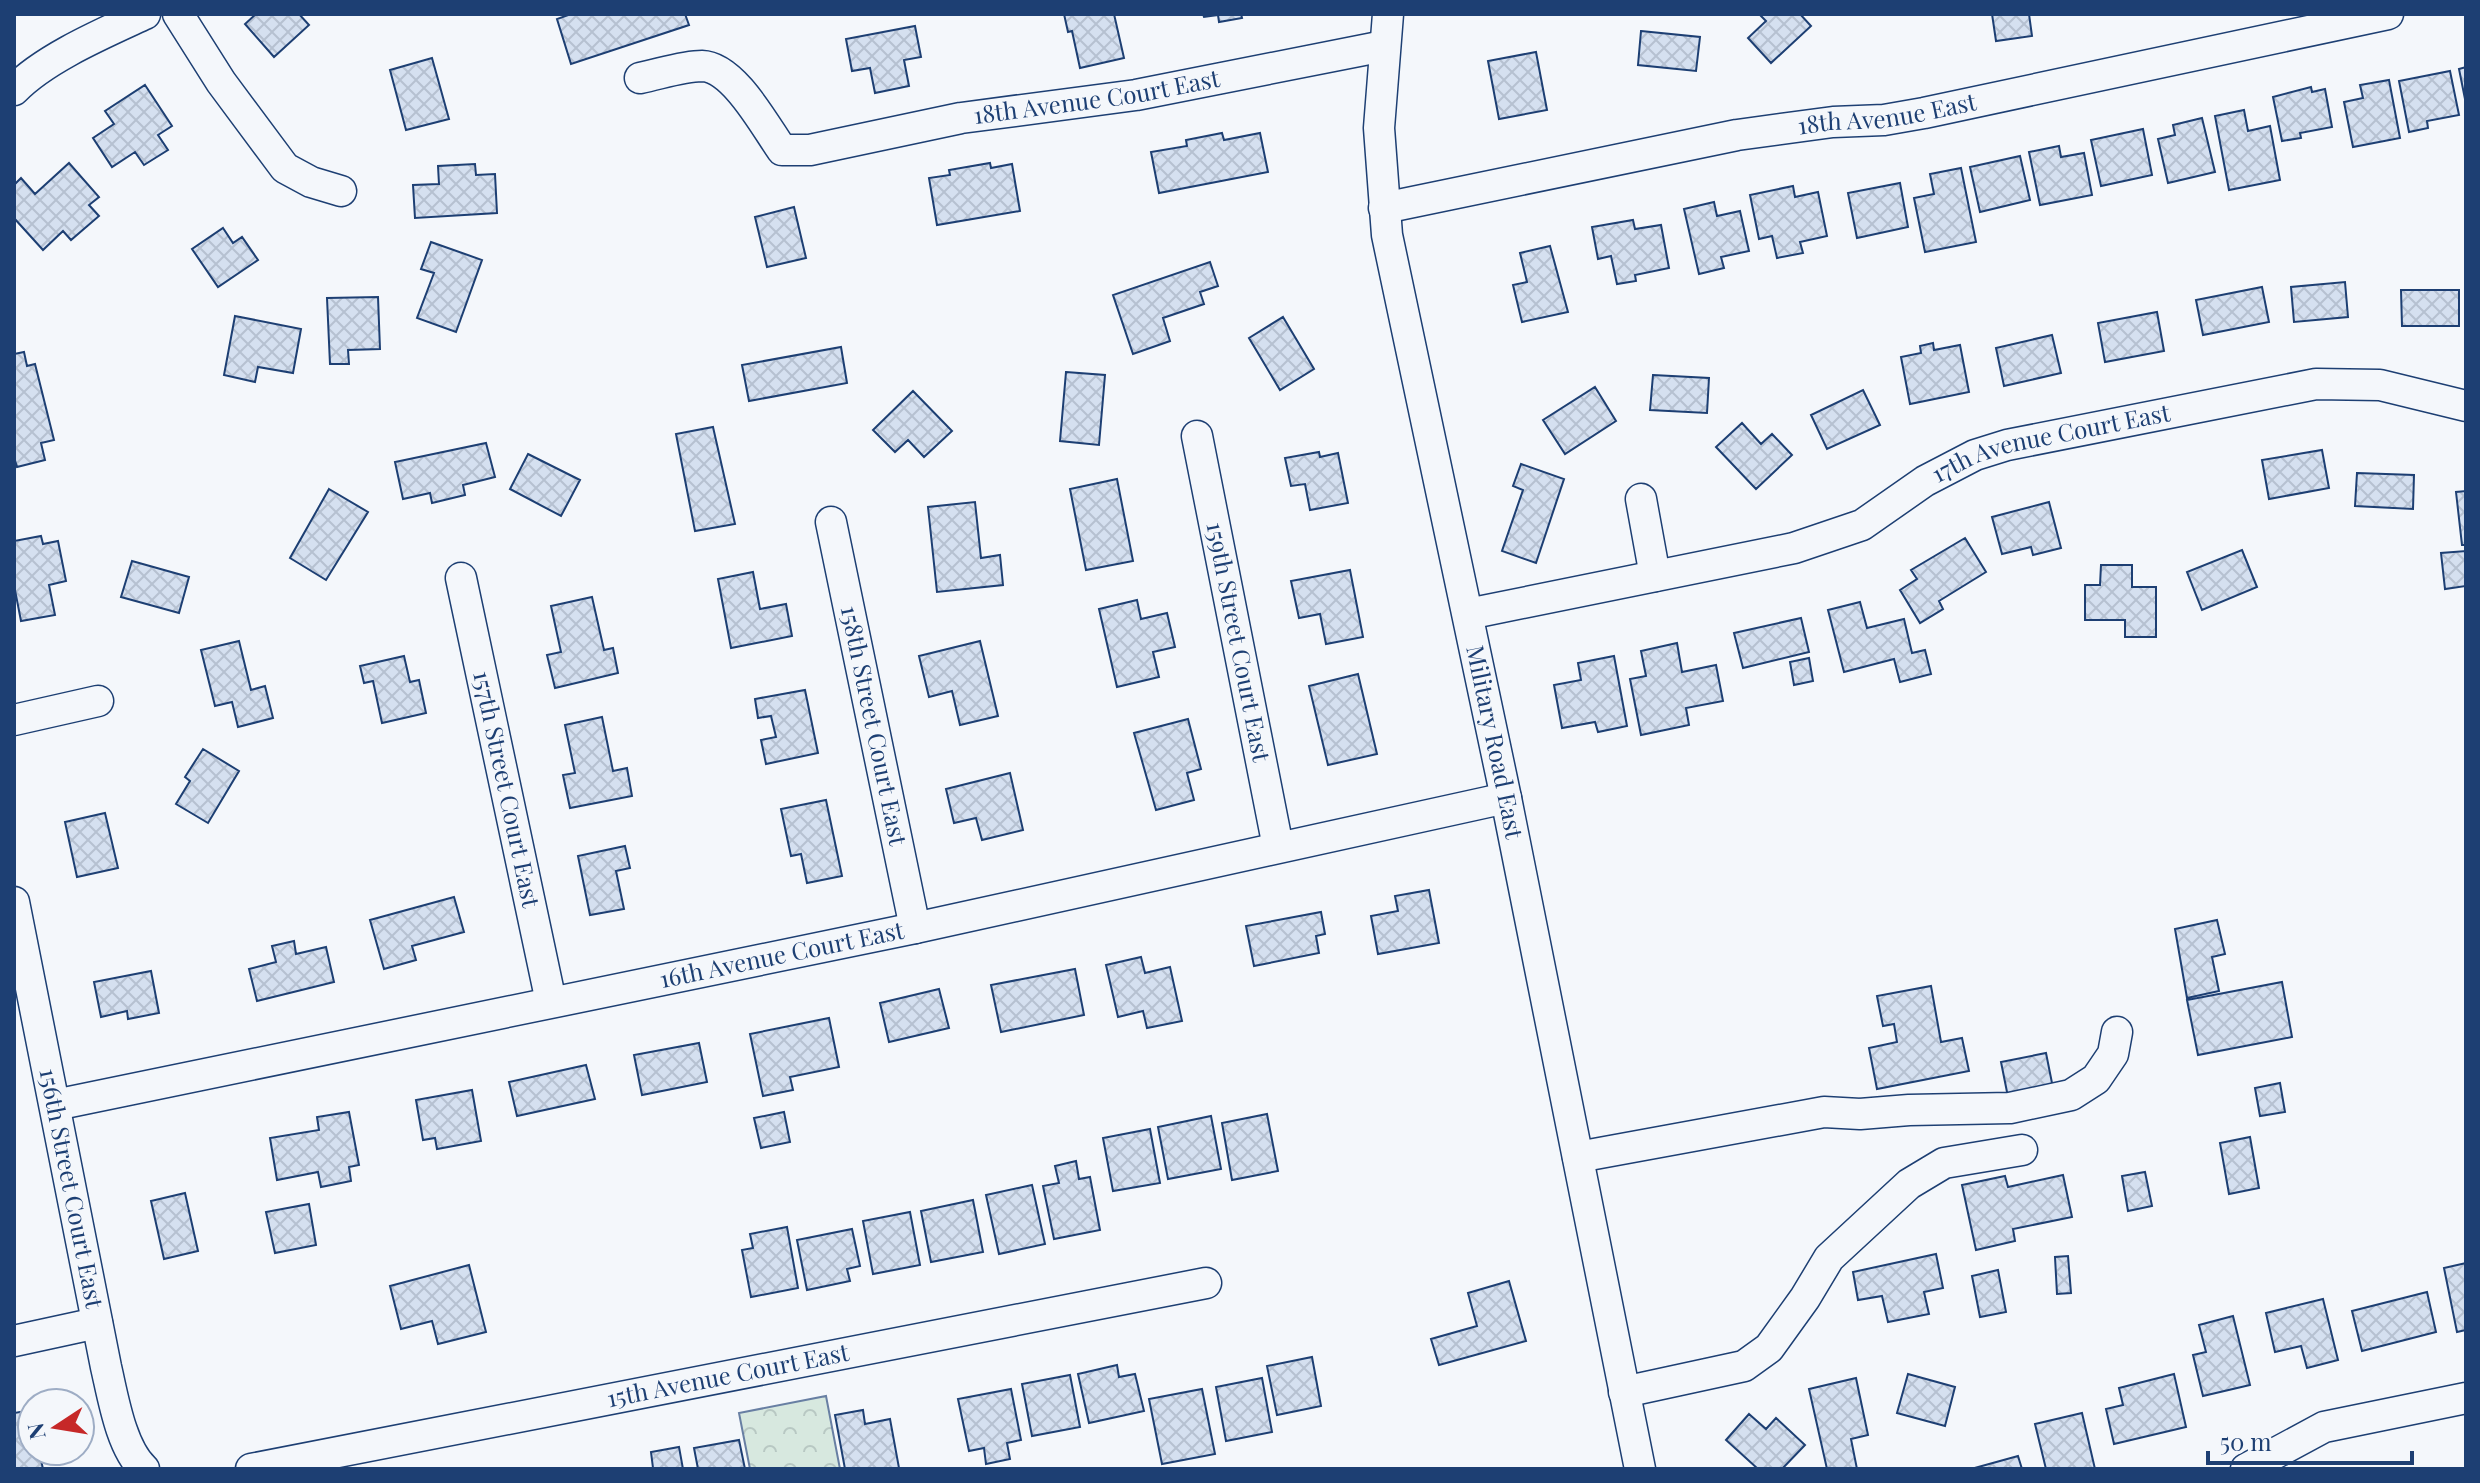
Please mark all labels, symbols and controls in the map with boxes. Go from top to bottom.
street label: 18th Avenue Court East [971,61,1222,130]
street label: 18th Avenue East [1795,84,1979,141]
street label: 17th Avenue Court East [1925,395,2173,489]
street label: 159th Street Court East [1200,519,1279,765]
street label: 158th Street Court East [835,603,916,848]
street label: Military Road East [1460,642,1532,842]
street label: 157th Street Court East [467,668,549,911]
street label: 16th Avenue Court East [656,913,907,994]
street label: 156th Street Court East [33,1065,112,1311]
street label: 15th Avenue Court East [604,1335,852,1413]
north arrow [16,1387,96,1467]
scale bar [2208,1415,2412,1465]
text: N [19,1420,52,1442]
text: 50 m [2220,1425,2272,1457]

